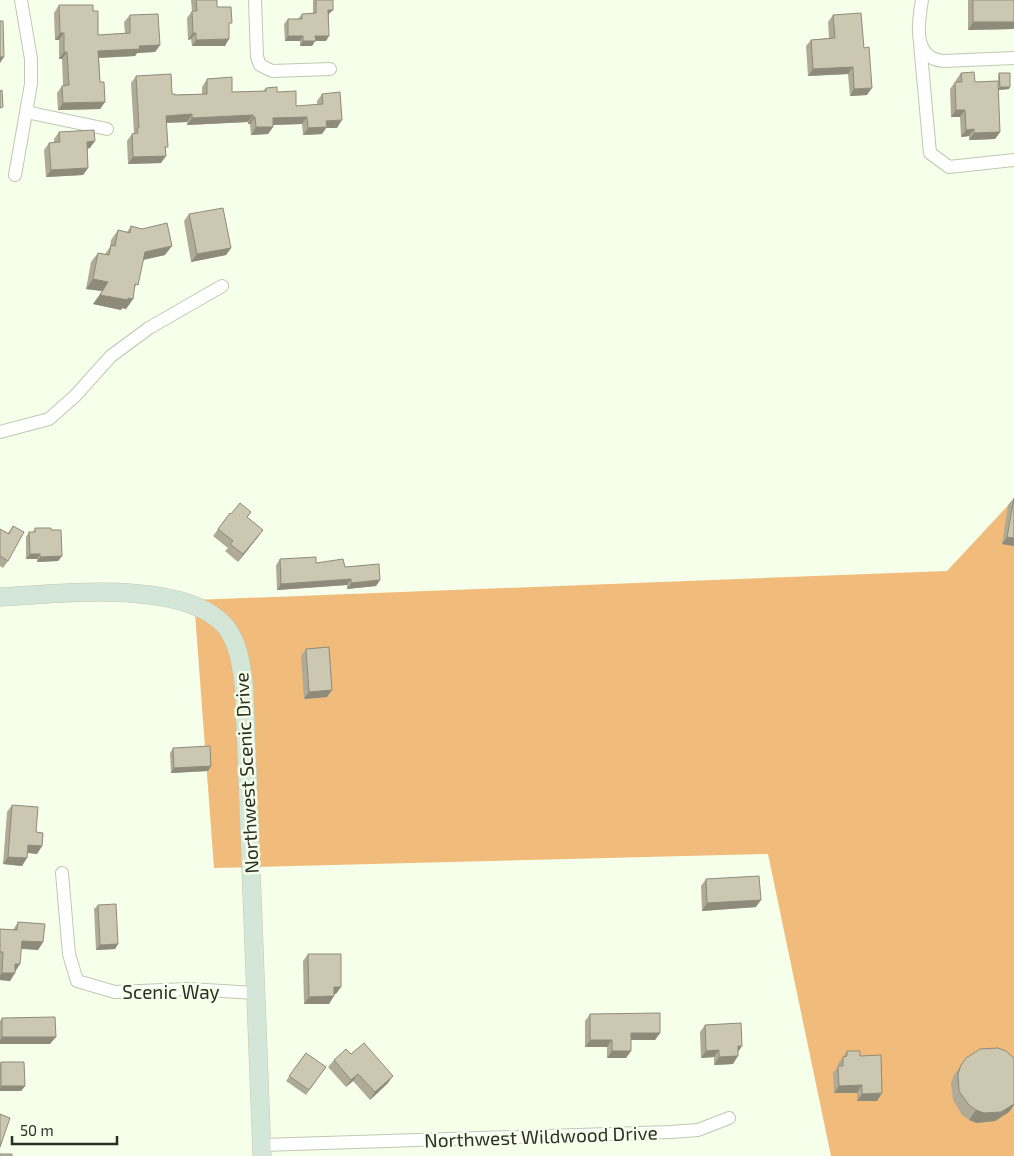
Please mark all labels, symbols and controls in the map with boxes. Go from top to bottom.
street label: Northwest Scenic Drive [229,672,263,874]
street label: Scenic Way [122,980,220,1003]
scale bar [12,1114,118,1146]
street label: Northwest Wildwood Drive [424,1120,658,1152]
text: 50 m [20,1121,54,1139]

